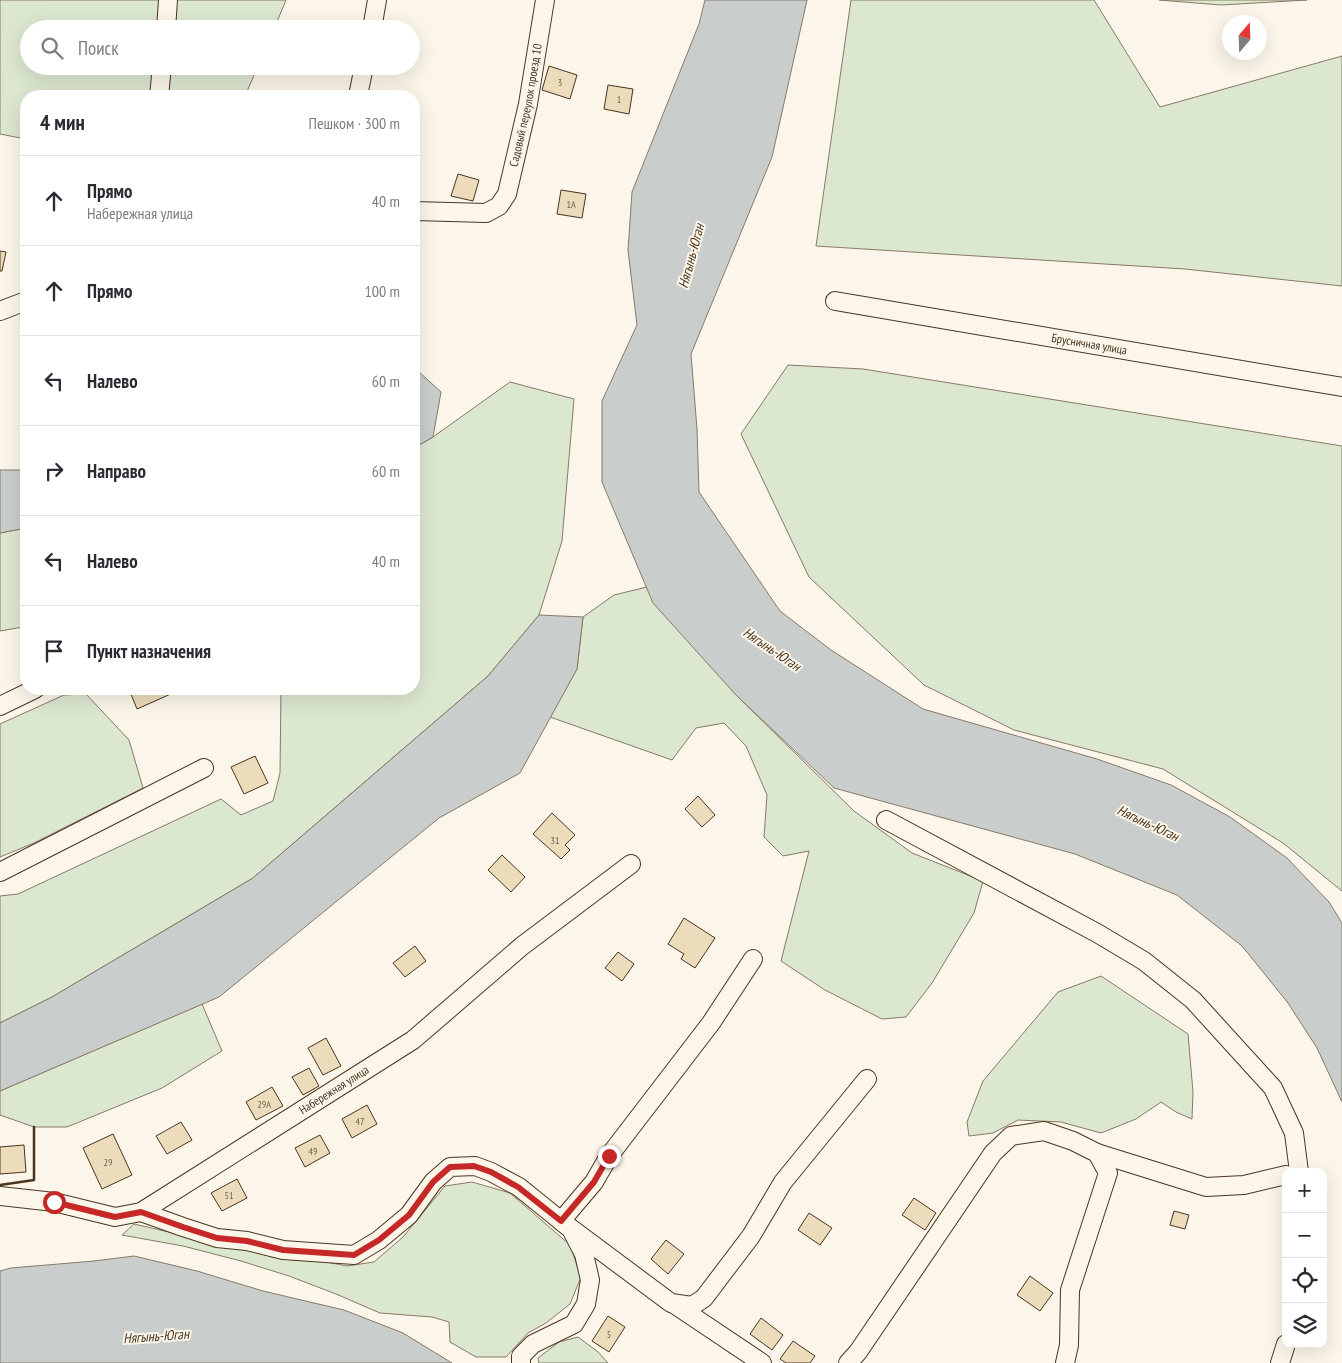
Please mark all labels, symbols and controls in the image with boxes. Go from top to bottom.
north arrow [1222,15,1267,60]
search box [20,20,420,75]
icon: search [38,34,66,62]
text: Поиск [78,36,119,60]
street label: Садовый переулок проезд 10 [506,43,545,168]
house number: 3 [558,76,562,89]
house number: 1 [617,93,621,106]
text: 4 мин [40,109,85,136]
text: Пешком · 300 m [309,113,400,133]
text: Прямо [87,179,132,203]
icon: ahead [40,187,68,215]
text: 40 m [372,191,400,211]
house number: 1А [566,198,576,211]
text: Набережная улица [87,203,193,223]
water label: Нягынь-Юган [674,220,709,290]
icon: ahead [40,277,68,305]
text: Прямо [87,279,132,303]
text: 100 m [365,281,400,301]
street label: Брусничная улица [1051,330,1128,357]
icon: left [40,367,68,395]
text: Налево [87,369,138,393]
text: 60 m [372,371,400,391]
icon: right [40,457,68,485]
text: Направо [87,459,146,483]
text: 60 m [372,461,400,481]
icon: left [40,547,68,575]
text: Налево [87,549,138,573]
text: 40 m [372,551,400,571]
water label: Нягынь-Юган [740,623,806,676]
icon: arrive [40,637,68,665]
text: Пункт назначения [87,639,211,663]
water label: Нягынь-Юган [1114,801,1183,846]
house number: 31 [551,834,560,847]
street label: Набережная улица [296,1062,372,1117]
house number: 29А [257,1098,271,1111]
house number: 47 [356,1115,365,1128]
house number: 49 [309,1145,318,1158]
route end [598,1145,621,1168]
house number: 29 [104,1156,113,1169]
map controls [1282,1168,1327,1348]
button: + [1282,1168,1327,1213]
house number: 51 [225,1189,234,1202]
route start [43,1191,66,1214]
button: − [1282,1213,1327,1258]
button: locate [1282,1258,1327,1303]
button: layers [1282,1303,1327,1348]
water label: Нягынь-Юган [122,1325,191,1347]
house number: 5 [607,1328,611,1341]

